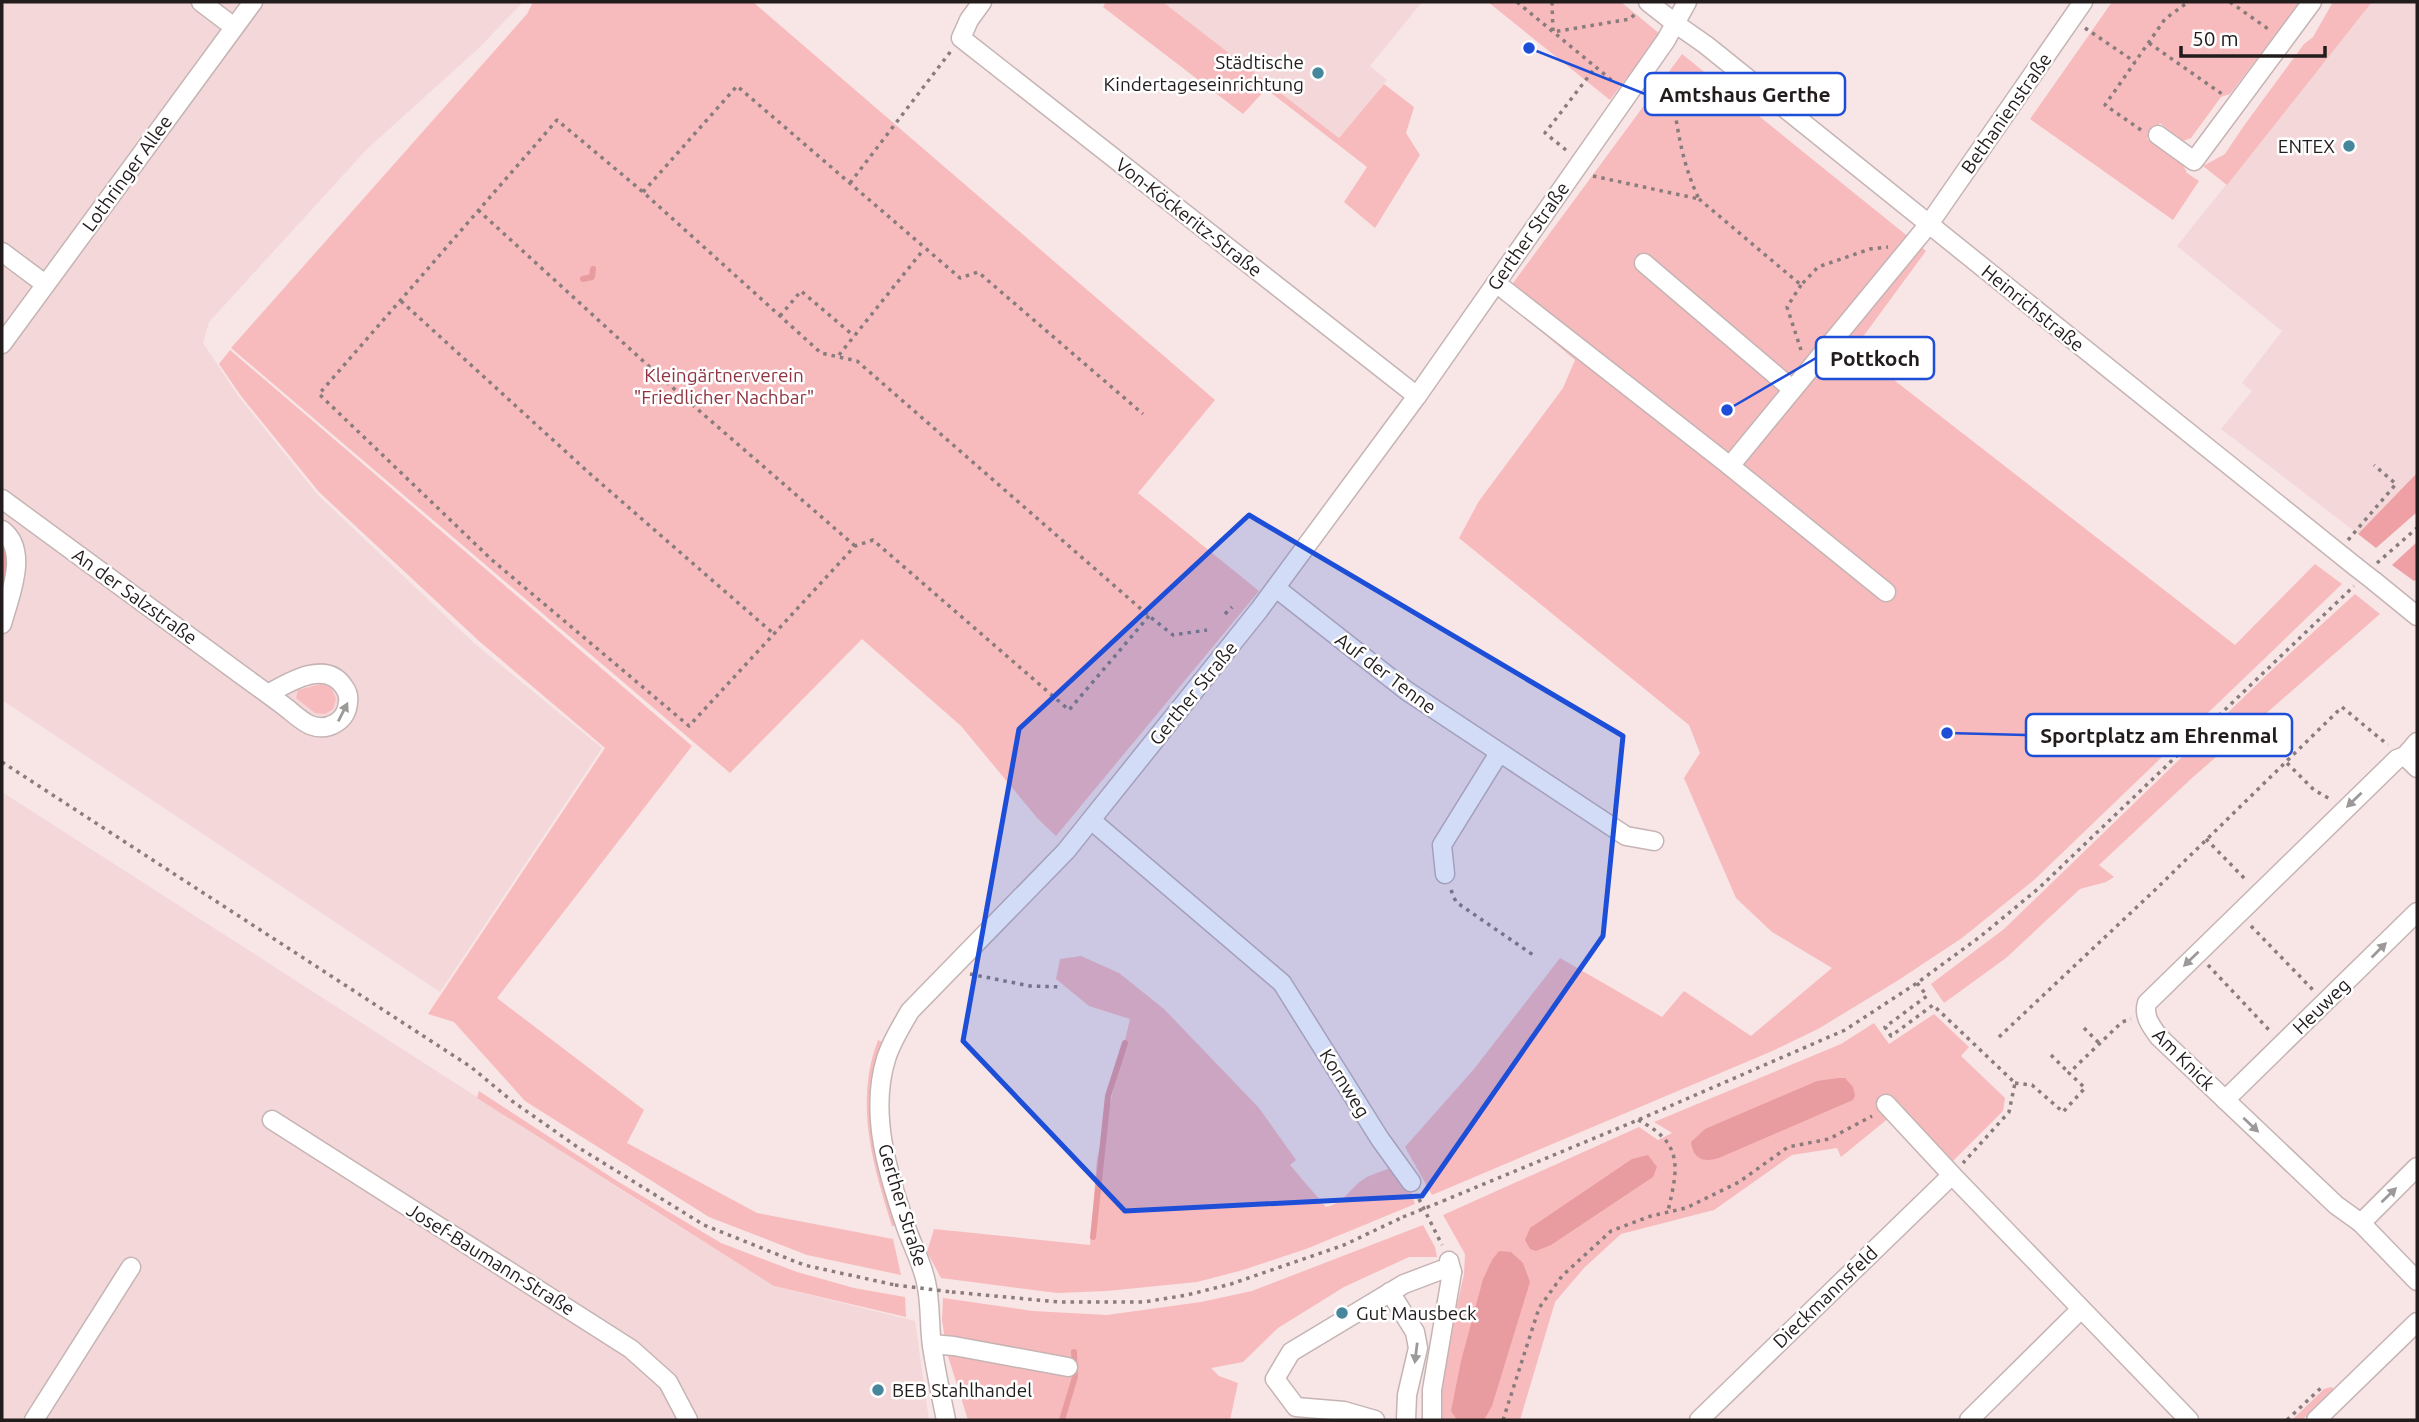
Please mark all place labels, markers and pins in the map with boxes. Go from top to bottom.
place label: Städtische Kindertageseinrichtung [1103,51,1304,95]
marker: Städtische Kindertageseinrichtung [1310,65,1326,81]
callout: Amtshaus Gerthe [1645,73,1845,115]
place label: ENTEX [2278,135,2335,157]
marker: ENTEX [2341,138,2357,154]
callout: Pottkoch [1816,337,1934,379]
callout: Sportplatz am Ehrenmal [2026,714,2292,756]
place label: Gut Mausbeck [1356,1302,1477,1324]
marker: Gut Mausbeck [1334,1305,1350,1321]
place label: BEB Stahlhandel [892,1379,1032,1401]
marker: BEB Stahlhandel [870,1382,886,1398]

